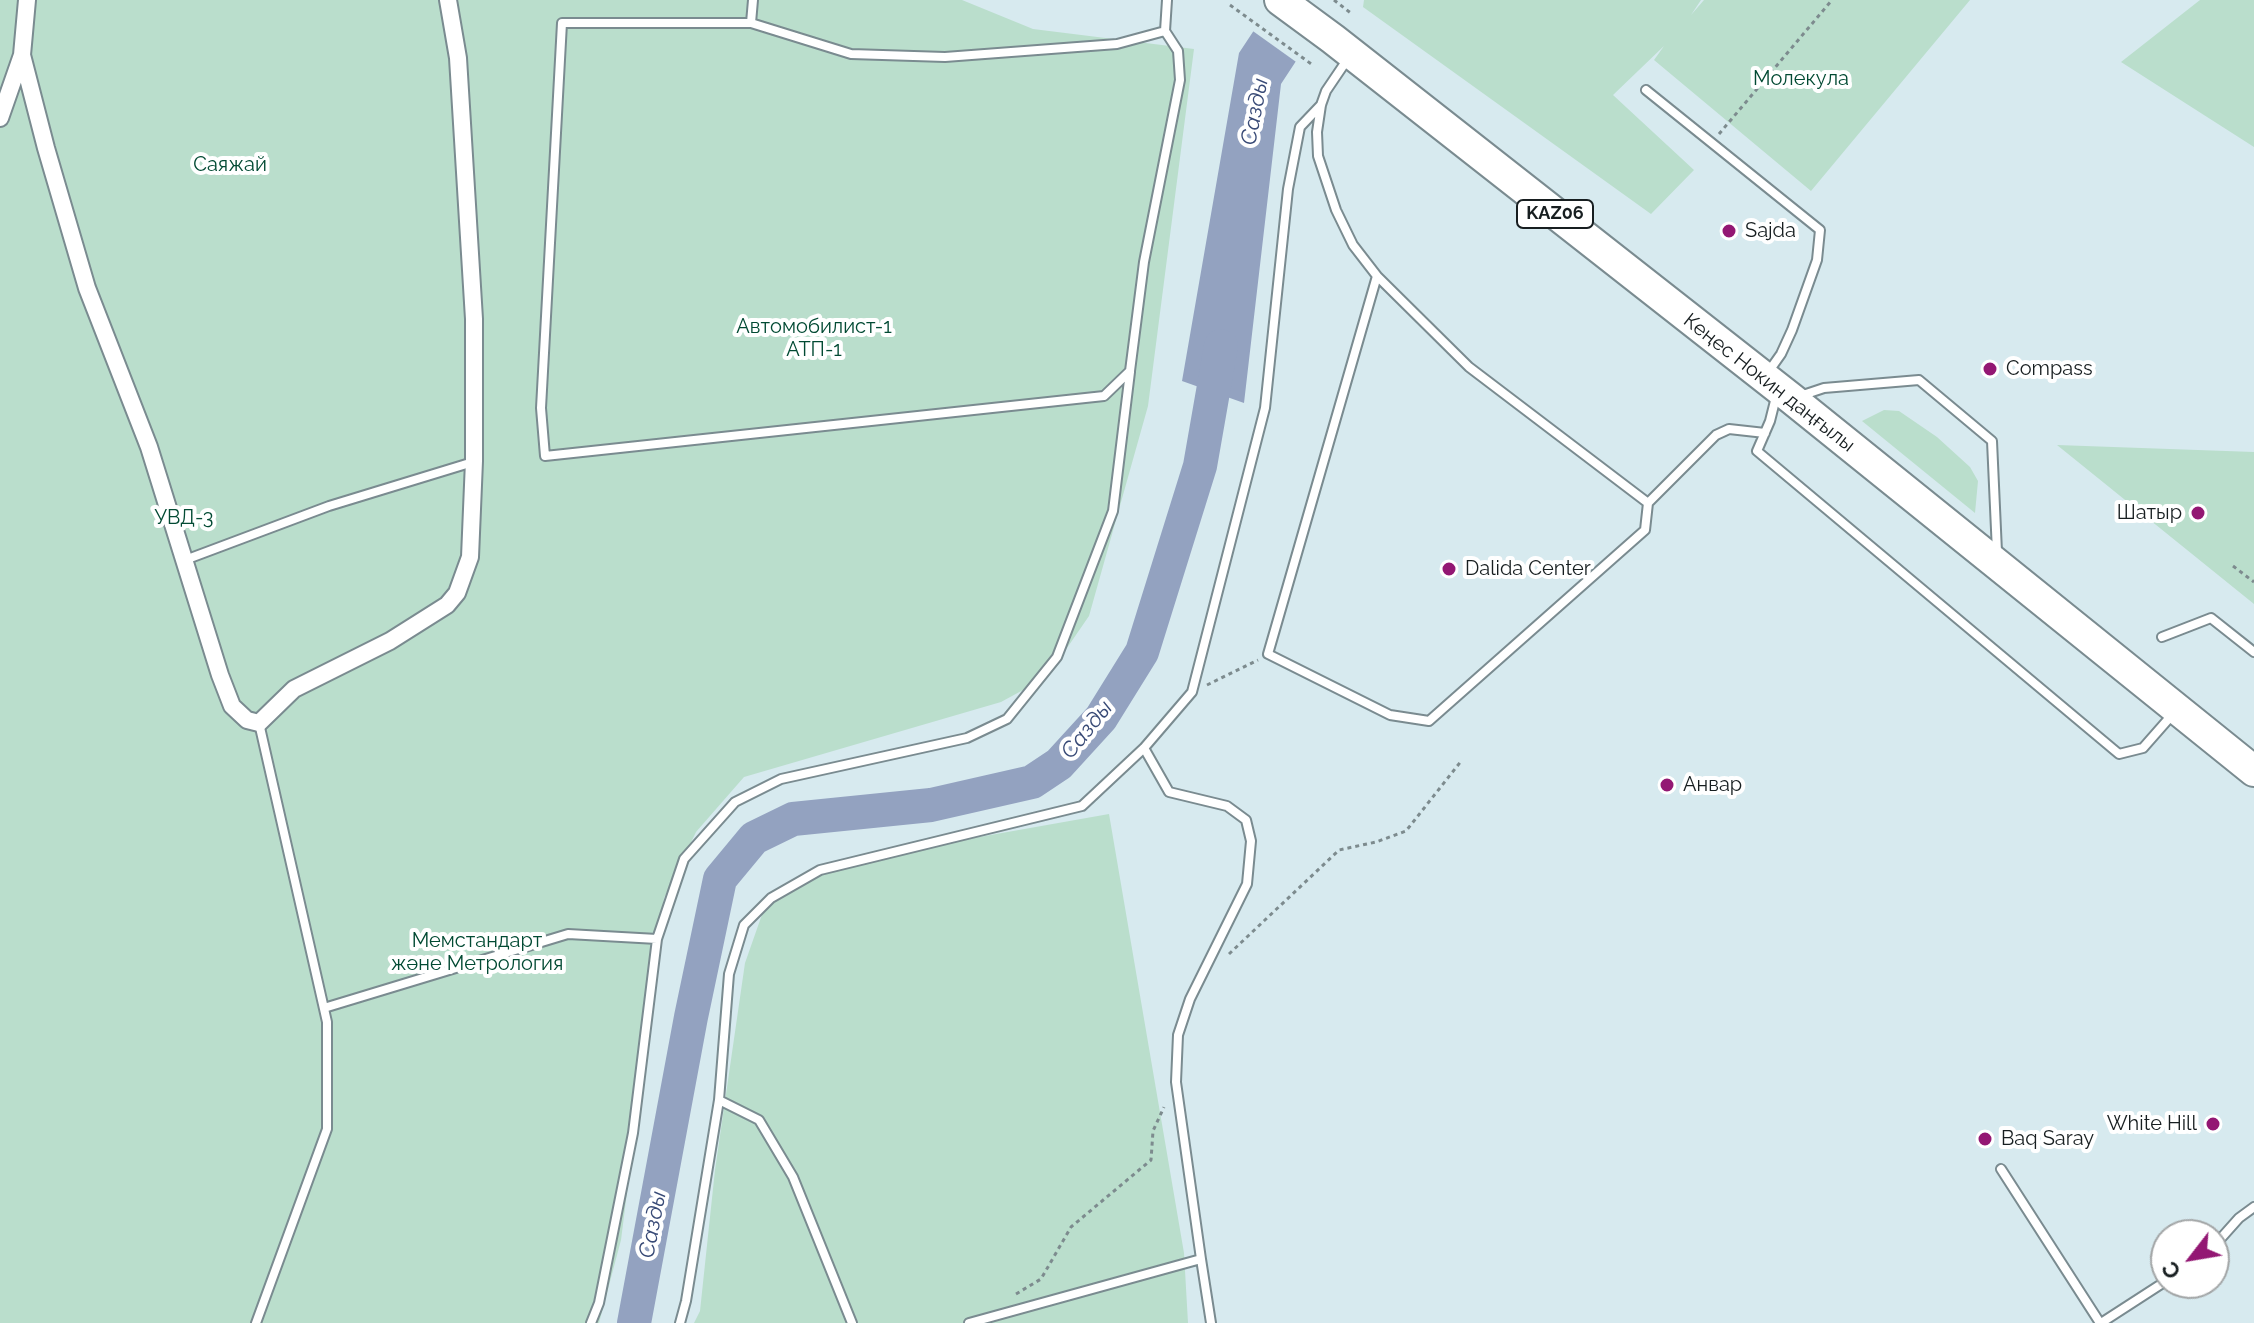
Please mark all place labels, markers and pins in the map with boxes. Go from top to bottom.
place label: Sajda [1745,219,1796,243]
marker: Sajda [1720,222,1738,240]
place label: Compass [2006,357,2093,381]
marker: Compass [1981,360,1999,378]
place label: Шатыр [2117,501,2182,525]
marker: Шатыр [2189,504,2207,522]
place label: Dalida Center [1465,557,1591,581]
marker: Dalida Center [1440,560,1458,578]
place label: Анвар [1683,773,1742,797]
marker: Анвар [1658,776,1676,794]
place label: White Hill [2107,1112,2197,1136]
marker: White Hill [2204,1115,2222,1133]
place label: Baq Saray [2001,1127,2094,1151]
marker: Baq Saray [1976,1130,1994,1148]

